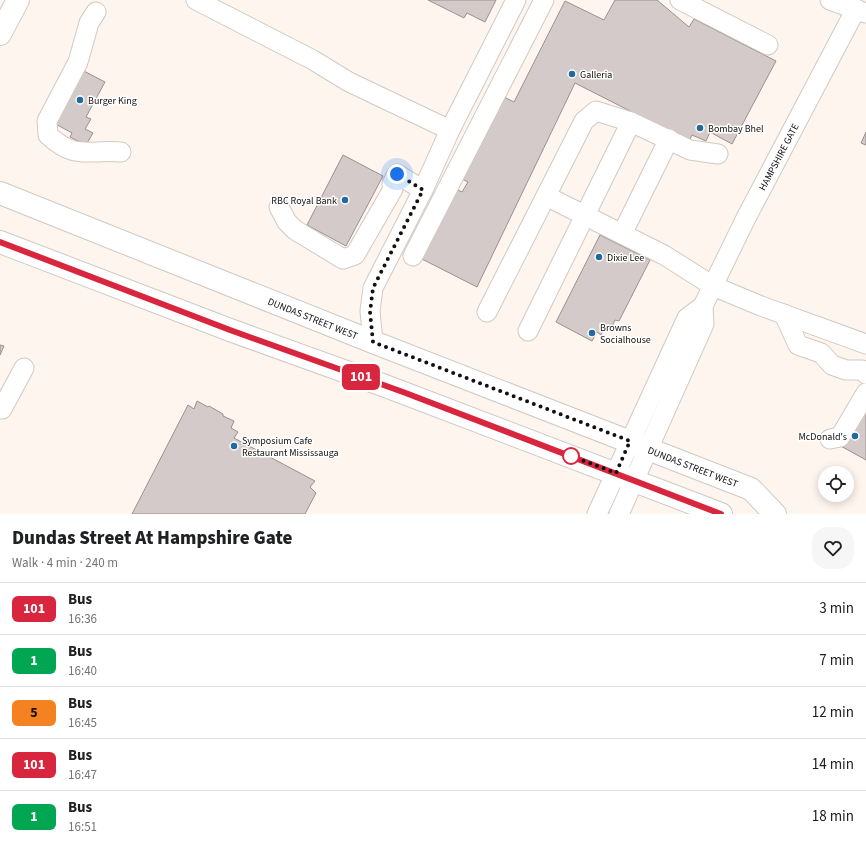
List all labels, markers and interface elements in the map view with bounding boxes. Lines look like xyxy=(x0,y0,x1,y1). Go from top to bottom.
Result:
place label: Galleria xyxy=(580,68,612,82)
marker: Galleria xyxy=(567,69,577,79)
place label: Burger King xyxy=(88,94,137,108)
marker: Burger King xyxy=(75,95,85,105)
street label: HAMPSHIRE GATE xyxy=(756,121,803,193)
place label: Bombay Bhel xyxy=(708,122,764,136)
marker: Bombay Bhel xyxy=(695,123,705,133)
your location xyxy=(387,164,407,184)
place label: RBC Royal Bank xyxy=(271,194,337,208)
marker: RBC Royal Bank xyxy=(340,195,350,205)
place label: Dixie Lee xyxy=(607,251,644,265)
marker: Dixie Lee xyxy=(594,252,604,262)
street label: DUNDAS STREET WEST xyxy=(266,295,360,343)
place label: Browns Socialhouse xyxy=(600,321,651,347)
marker: Browns Socialhouse xyxy=(587,328,597,338)
line badge: 101 xyxy=(338,364,384,390)
text: 101 xyxy=(350,367,372,387)
place label: McDonald's xyxy=(799,430,847,444)
marker: McDonald's xyxy=(850,431,860,441)
place label: Symposium Cafe Restaurant Mississauga xyxy=(242,434,339,460)
marker: Symposium Cafe Restaurant Mississauga xyxy=(229,441,239,451)
street label: DUNDAS STREET WEST xyxy=(645,443,740,491)
unlabelled marker xyxy=(562,447,580,465)
map controls xyxy=(818,466,854,502)
button: locate xyxy=(818,466,854,502)
text: Dundas Street At Hampshire Gate xyxy=(12,525,292,552)
button: heart xyxy=(812,527,854,569)
text: Walk · 4 min · 240 m xyxy=(12,554,118,572)
text: Bus xyxy=(68,589,92,610)
text: 3 min xyxy=(819,598,854,619)
text: 101 xyxy=(23,599,45,619)
text: 16:36 xyxy=(68,610,97,628)
text: Bus xyxy=(68,641,92,662)
text: 7 min xyxy=(819,650,854,671)
text: 1 xyxy=(30,651,38,671)
text: 16:40 xyxy=(68,662,97,680)
text: Bus xyxy=(68,693,92,714)
text: 12 min xyxy=(812,702,854,723)
text: 5 xyxy=(30,703,38,723)
text: 16:45 xyxy=(68,714,97,732)
text: Bus xyxy=(68,745,92,766)
text: 14 min xyxy=(812,754,854,775)
text: 101 xyxy=(23,755,45,775)
text: 16:47 xyxy=(68,766,97,784)
text: Bus xyxy=(68,797,92,818)
text: 18 min xyxy=(812,806,854,827)
text: 1 xyxy=(30,807,38,827)
text: 16:51 xyxy=(68,818,97,836)

